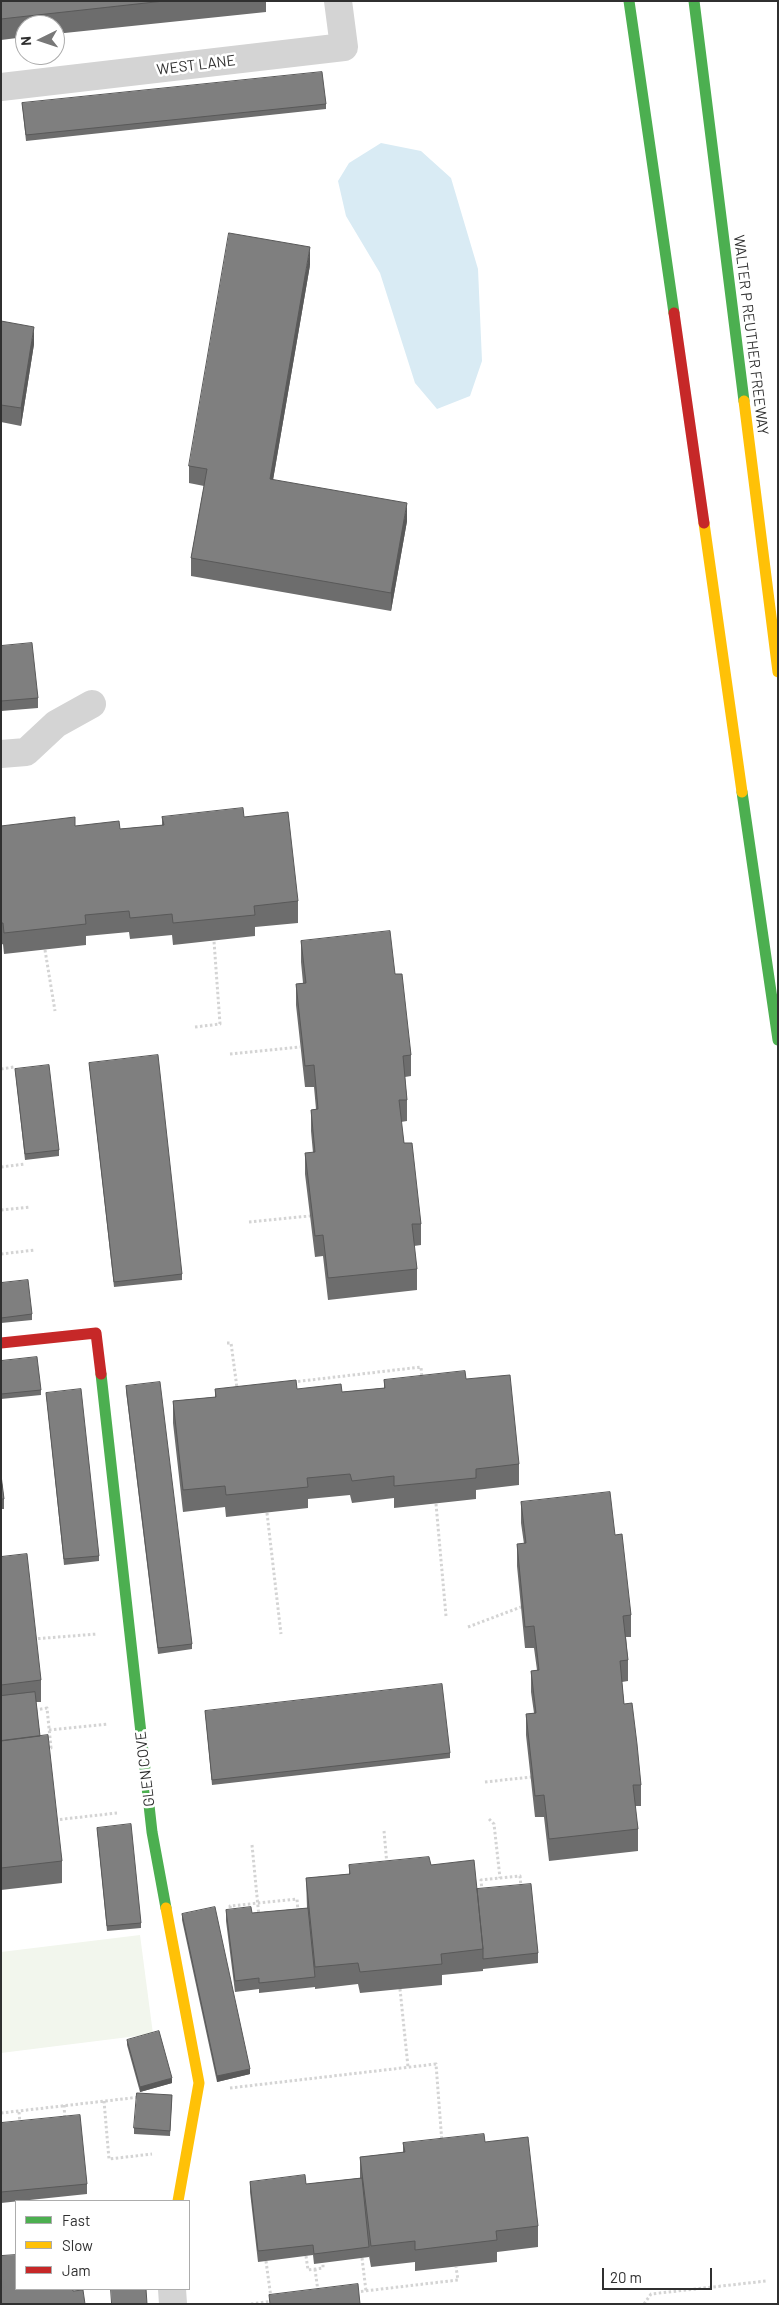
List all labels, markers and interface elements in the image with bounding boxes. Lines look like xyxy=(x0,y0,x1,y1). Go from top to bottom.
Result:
north arrow xyxy=(15,15,65,65)
text: N xyxy=(17,36,34,46)
street label: WEST LANE xyxy=(156,51,236,79)
street label: WALTER P REUTHER FREEWAY xyxy=(730,234,772,436)
street label: GLEN COVE xyxy=(131,1730,159,1808)
legend xyxy=(15,2200,190,2290)
text: Fast xyxy=(62,2211,90,2229)
text: Slow xyxy=(62,2236,93,2254)
scale bar xyxy=(604,2258,714,2290)
text: Jam xyxy=(62,2261,91,2279)
text: 20 m xyxy=(610,2268,642,2286)

